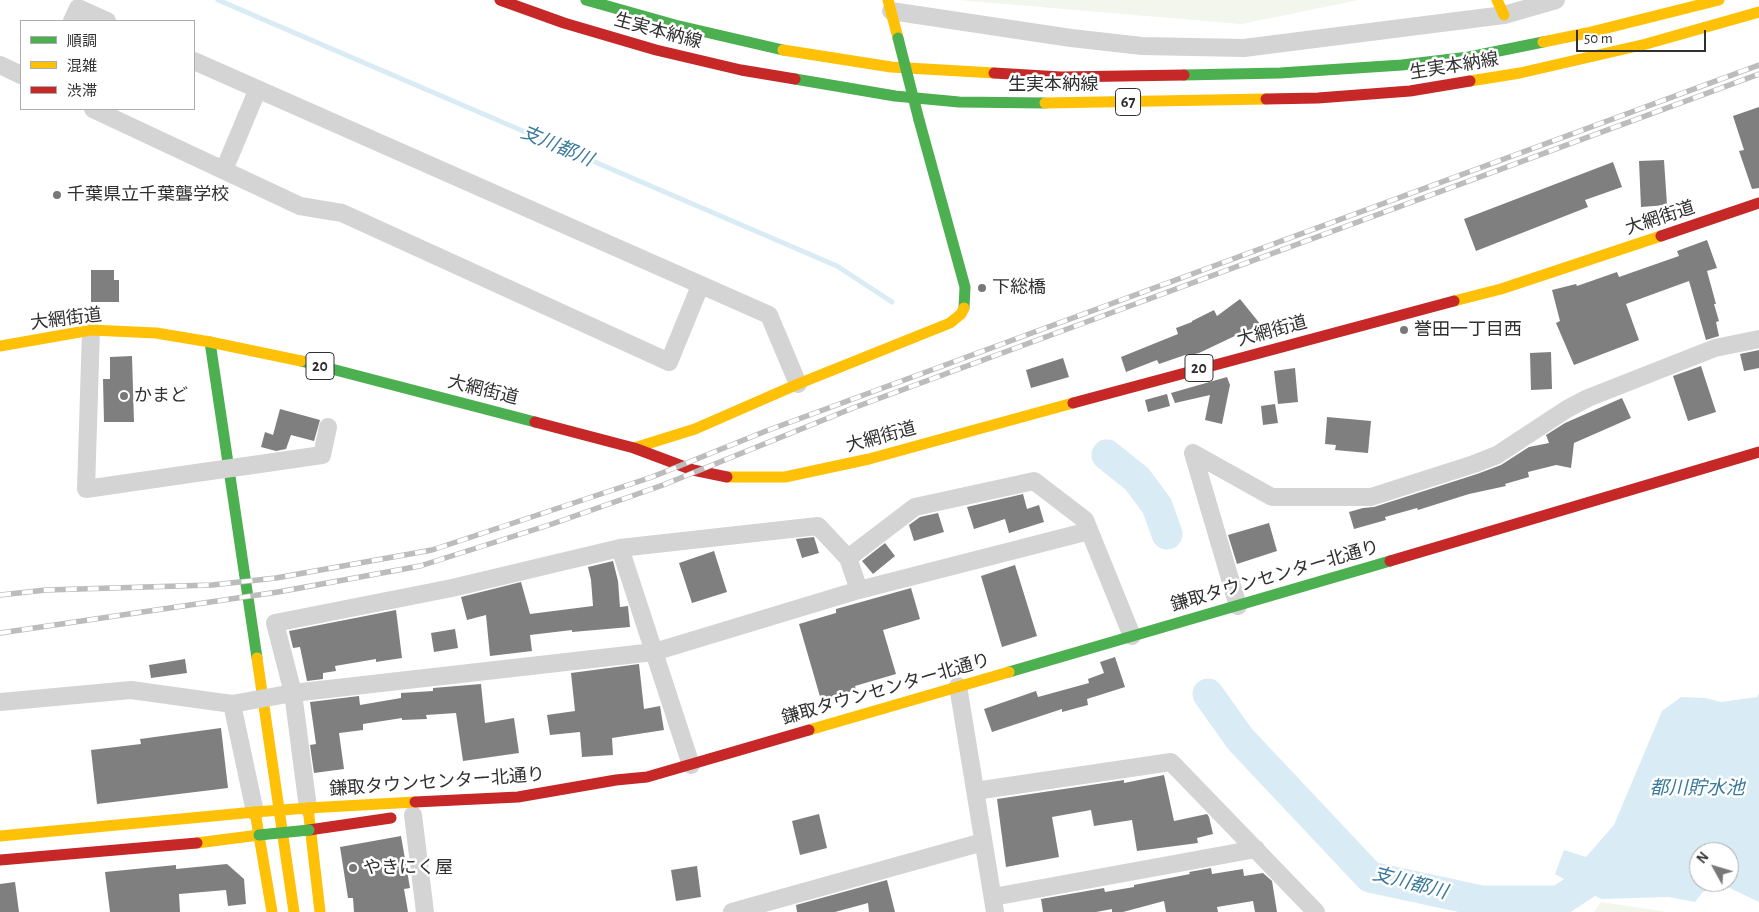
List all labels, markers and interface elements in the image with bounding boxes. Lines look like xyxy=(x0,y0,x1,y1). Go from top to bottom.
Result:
street label: 生実本納線 xyxy=(612,9,704,53)
legend xyxy=(20,20,195,110)
scale bar xyxy=(1579,20,1709,52)
text: 50 m xyxy=(1584,31,1613,46)
text: 順調 xyxy=(67,34,97,49)
street label: 生実本納線 xyxy=(1408,48,1500,84)
text: 混雑 xyxy=(67,59,97,74)
street label: 生実本納線 xyxy=(1008,74,1098,96)
text: 渋滞 xyxy=(67,84,97,99)
road number: 67 xyxy=(1116,88,1140,115)
water label: 支川都川 xyxy=(518,121,596,171)
place label: 千葉県立千葉聾学校 xyxy=(67,184,229,206)
marker: 千葉県立千葉聾学校 xyxy=(51,189,63,201)
street label: 大網街道 xyxy=(1622,197,1698,239)
place label: 下総橋 xyxy=(992,277,1046,299)
marker: 下総橋 xyxy=(976,282,988,294)
street label: 大網街道 xyxy=(29,304,103,334)
street label: 大網街道 xyxy=(1234,311,1310,351)
place label: 誉田一丁目西 xyxy=(1414,319,1522,341)
marker: 誉田一丁目西 xyxy=(1398,324,1410,336)
road number: 20 xyxy=(306,352,334,380)
road number: 20 xyxy=(1185,354,1213,382)
street label: 大網街道 xyxy=(445,371,521,409)
place label: かまど xyxy=(134,385,188,407)
marker: かまど xyxy=(118,390,130,402)
street label: 大網街道 xyxy=(843,417,919,457)
street label: 鎌取タウンセンター北通り xyxy=(1168,536,1382,616)
street label: 鎌取タウンセンター北通り xyxy=(779,649,993,729)
street label: 鎌取タウンセンター北通り xyxy=(329,764,545,800)
water label: 都川貯水池 xyxy=(1650,777,1744,799)
north arrow xyxy=(1689,842,1739,892)
text: N xyxy=(1695,850,1712,866)
place label: やきにく屋 xyxy=(363,857,453,879)
marker: やきにく屋 xyxy=(347,862,359,874)
water label: 支川都川 xyxy=(1370,862,1450,904)

